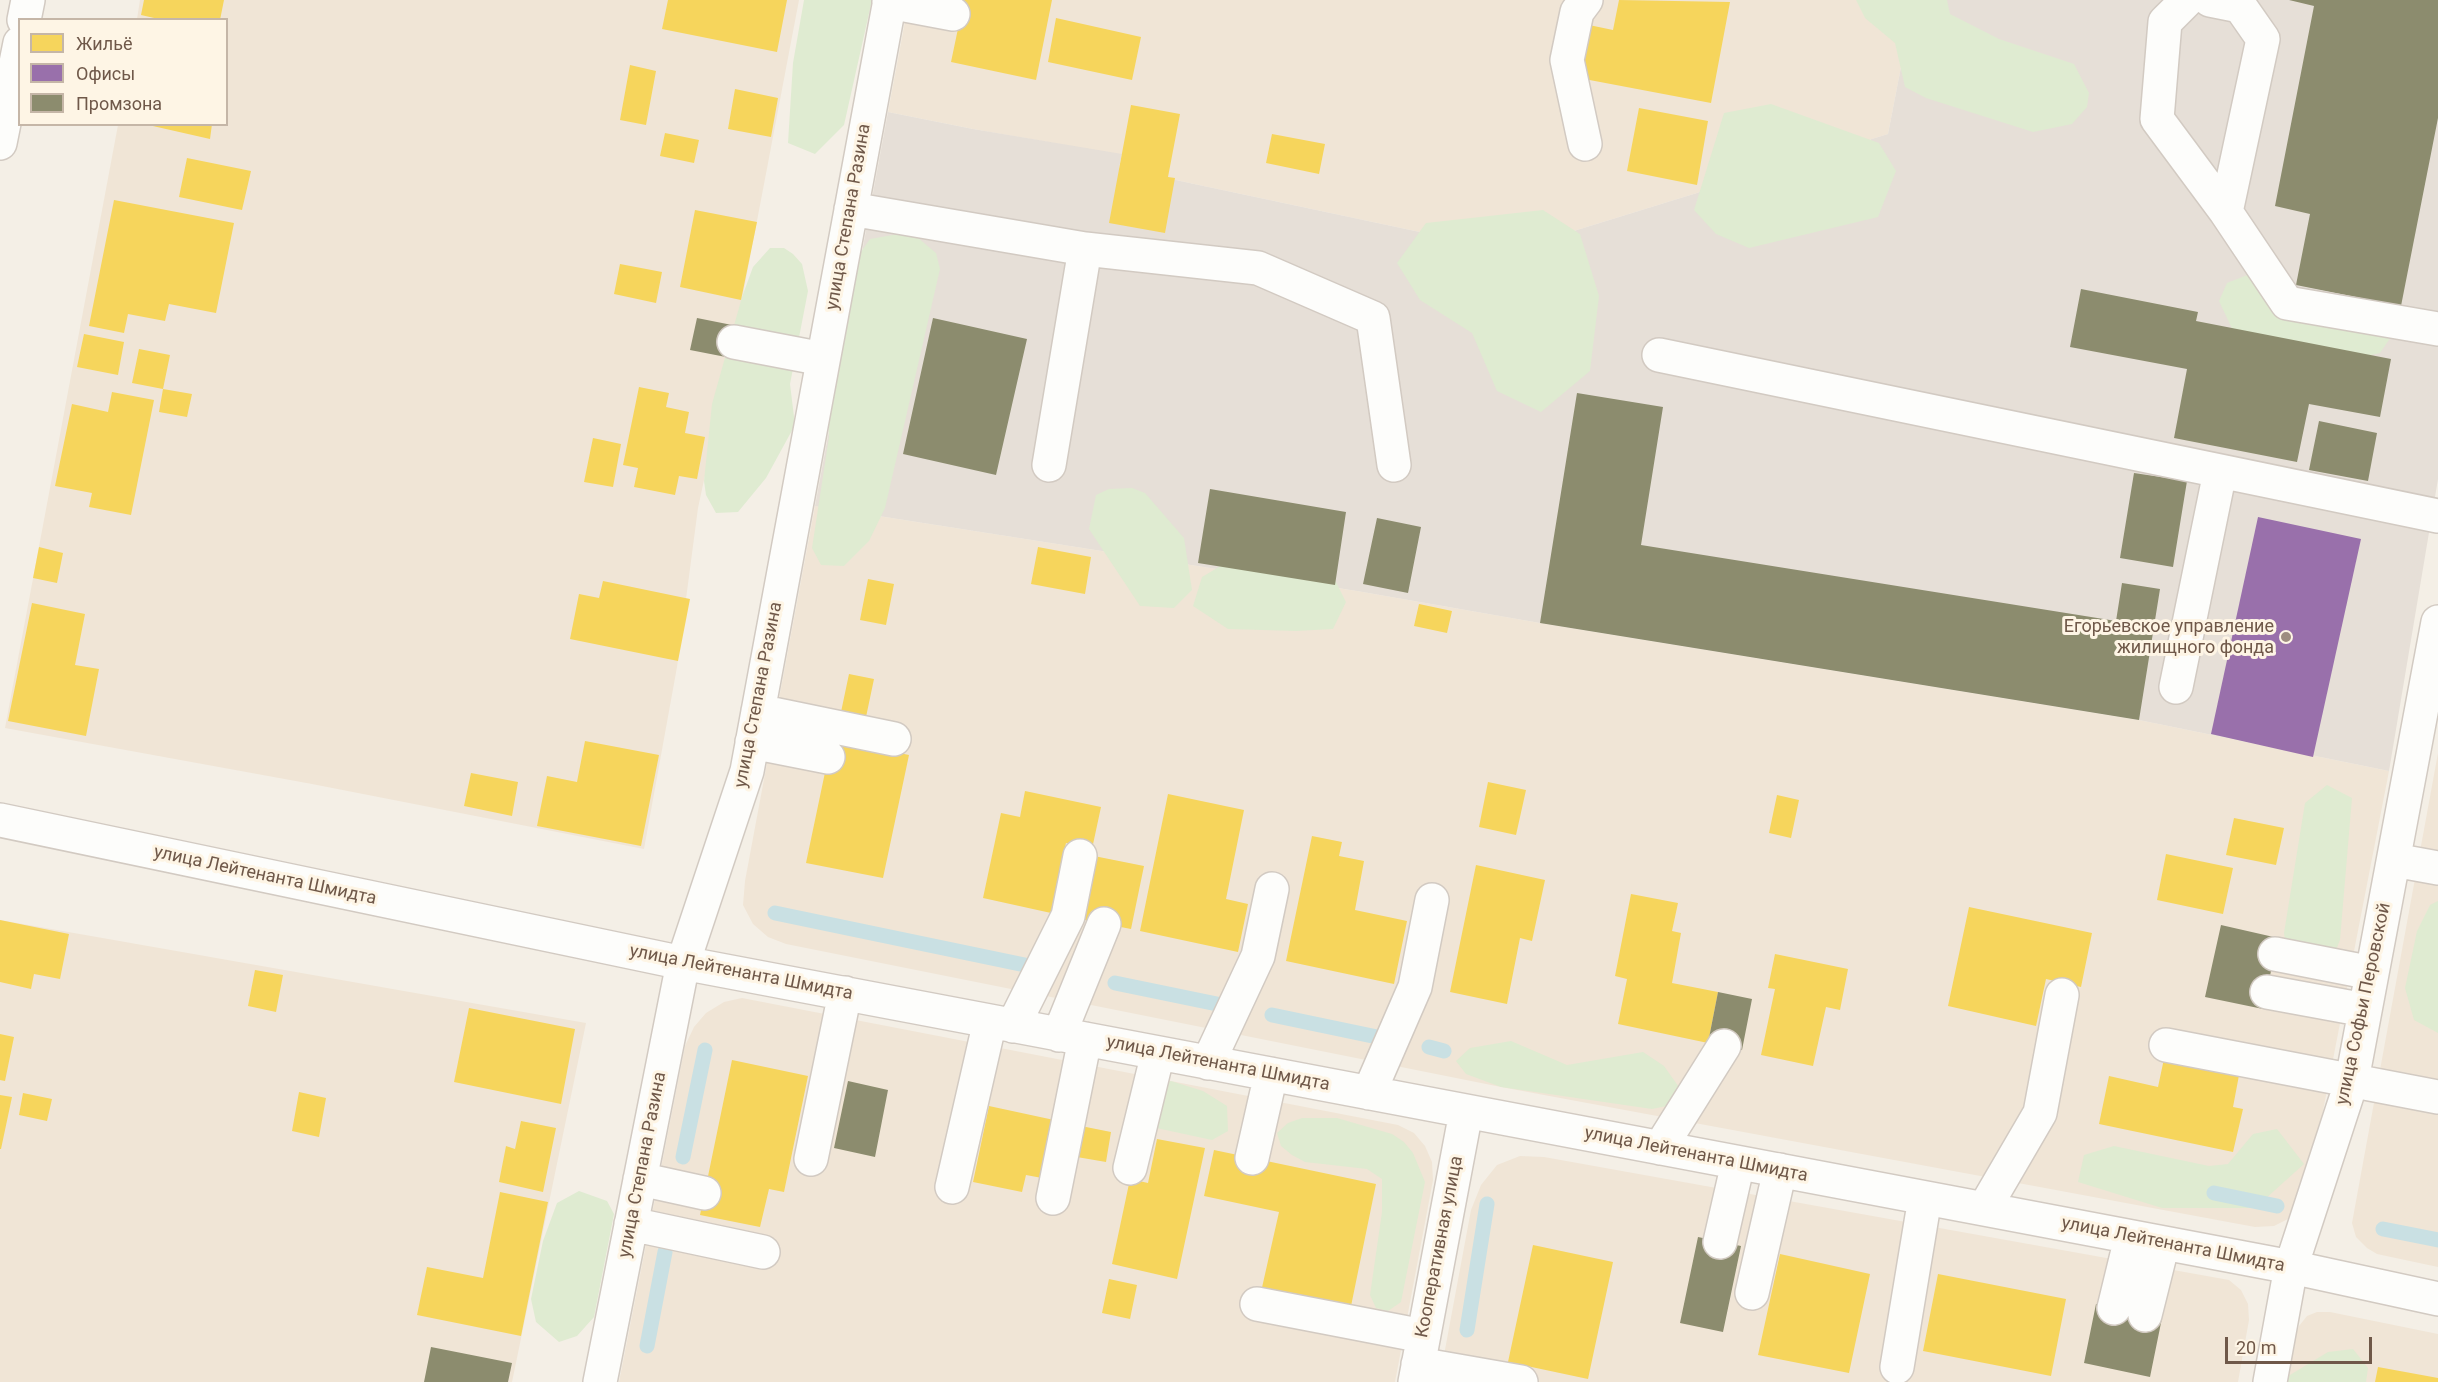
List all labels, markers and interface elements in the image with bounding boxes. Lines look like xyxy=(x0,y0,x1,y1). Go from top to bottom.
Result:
legend xyxy=(18,18,228,126)
text: Жильё xyxy=(76,33,132,54)
text: Офисы xyxy=(76,63,135,84)
text: Промзона xyxy=(76,93,162,114)
street label: улица Степана Разина xyxy=(822,122,876,312)
street label: улица Степана Разина xyxy=(730,600,788,790)
place label: Егорьевское управление жилищного фонда xyxy=(2064,616,2274,658)
marker: Егорьевское управление жилищного фонда xyxy=(2279,630,2293,644)
street label: улица Лейтенанта Шмидта xyxy=(152,842,378,910)
street label: улица Софьи Перовской xyxy=(2332,901,2396,1107)
street label: улица Лейтенанта Шмидта xyxy=(627,941,855,1005)
street label: улица Лейтенанта Шмидта xyxy=(1104,1032,1332,1096)
street label: улица Степана Разина xyxy=(614,1070,672,1260)
street label: улица Лейтенанта Шмидта xyxy=(1582,1123,1810,1187)
street label: Кооперативная улица xyxy=(1412,1154,1468,1340)
street label: улица Лейтенанта Шмидта xyxy=(2059,1213,2287,1277)
scale bar xyxy=(2228,1325,2375,1363)
text: 20 m xyxy=(2236,1337,2276,1358)

